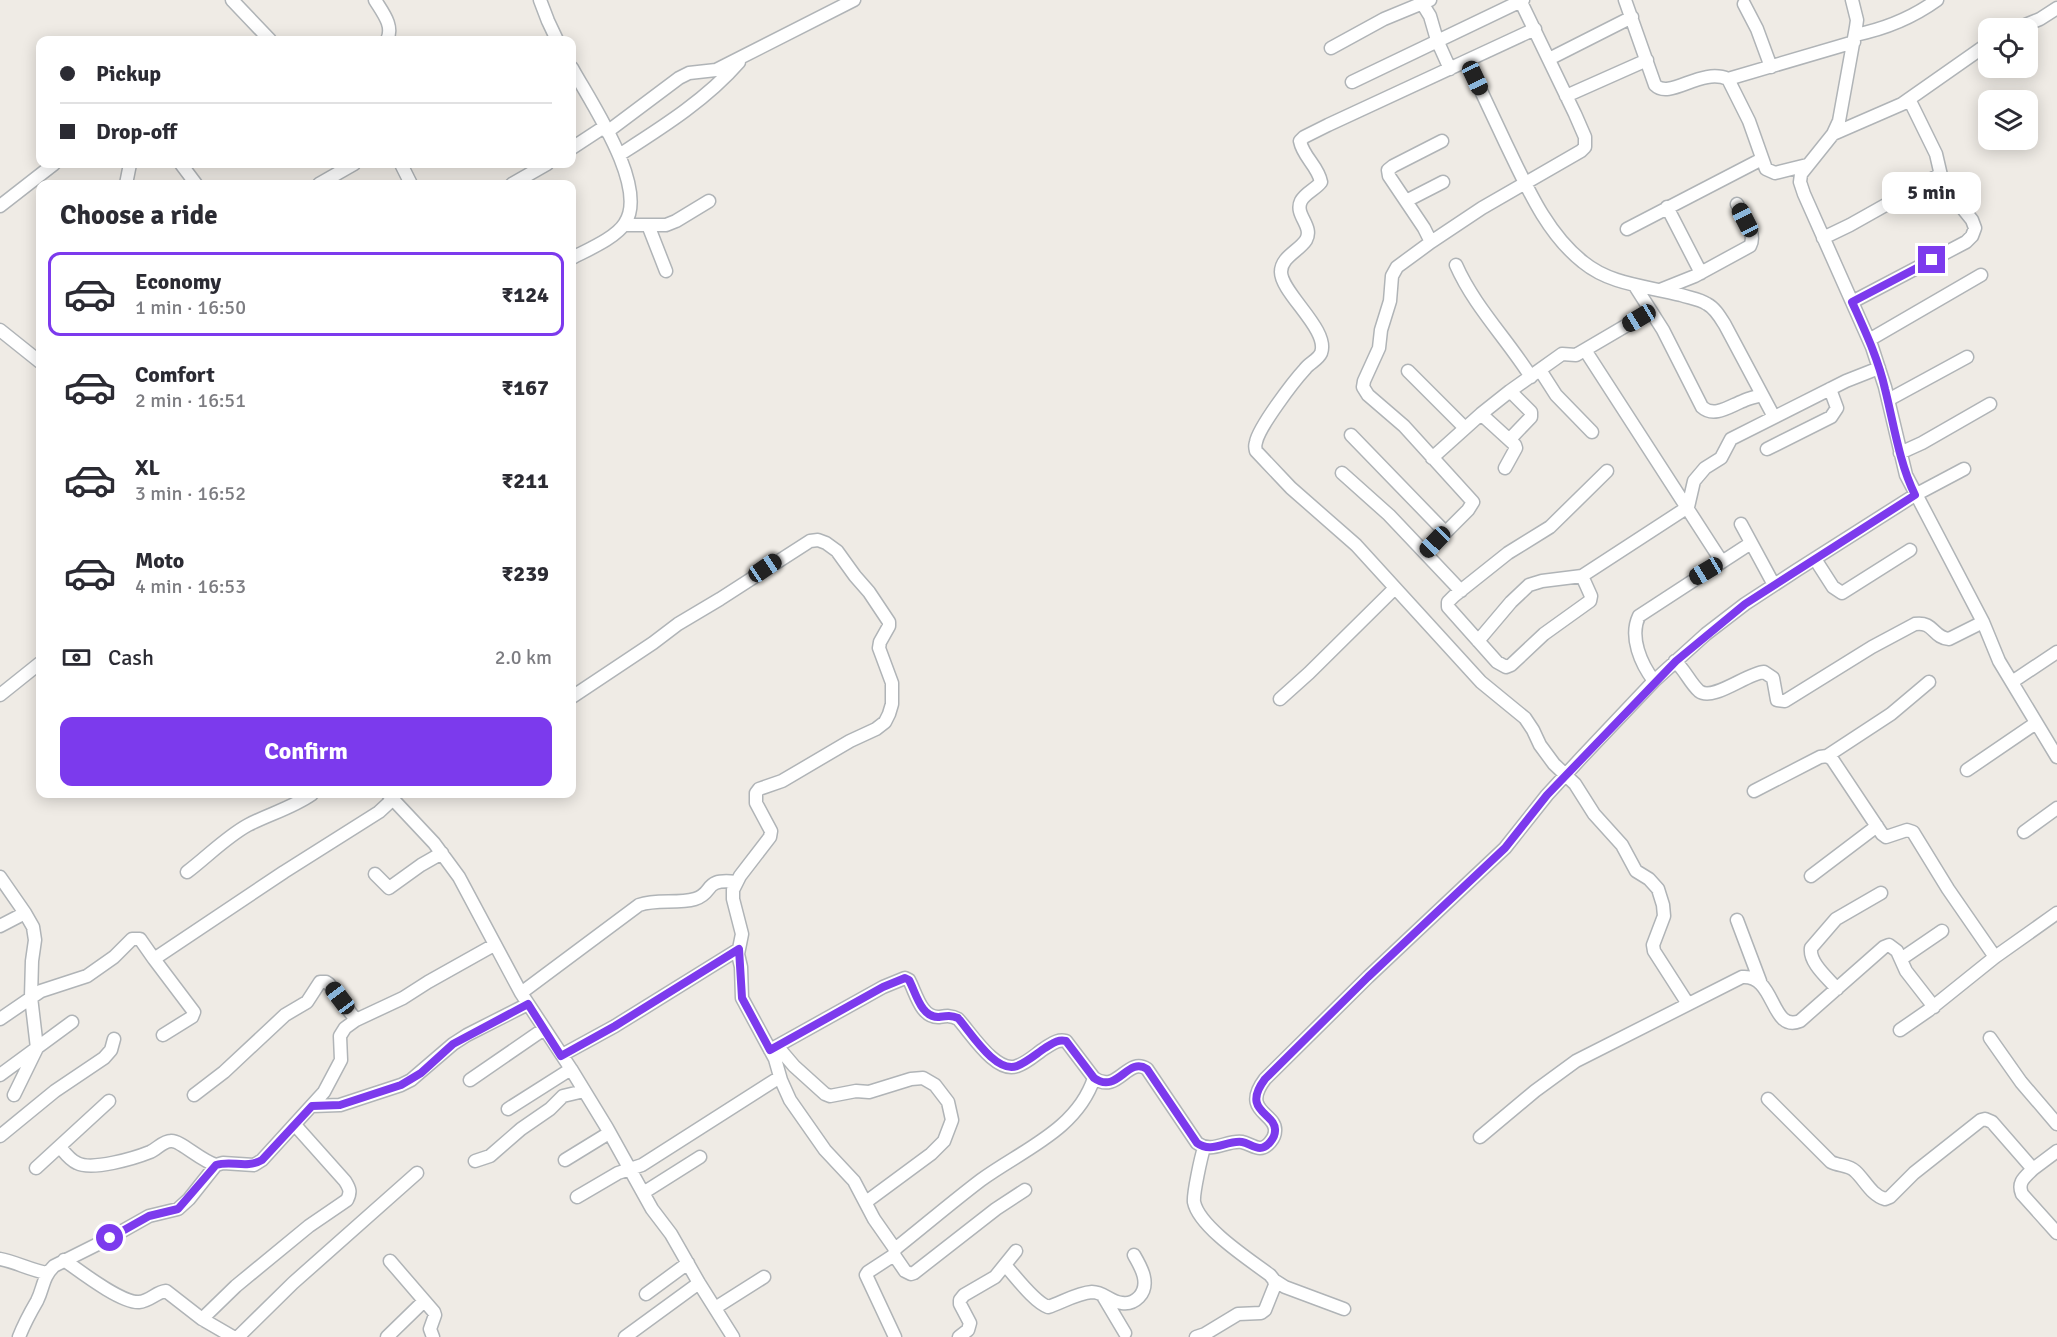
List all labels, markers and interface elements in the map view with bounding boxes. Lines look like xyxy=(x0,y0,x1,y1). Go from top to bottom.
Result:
map controls xyxy=(1978,18,2038,150)
button: locate xyxy=(1978,18,2038,78)
car xyxy=(1459,58,1491,98)
text: Pickup xyxy=(96,60,161,87)
button: layers xyxy=(1978,90,2038,150)
text: Drop-off xyxy=(96,118,177,145)
callout: 5 min xyxy=(1882,173,1982,215)
text: 5 min xyxy=(1907,180,1956,205)
text: Choose a ride xyxy=(60,199,218,232)
car xyxy=(1729,200,1761,240)
route end xyxy=(1918,246,1945,273)
icon: car xyxy=(63,267,117,321)
text: Economy xyxy=(135,268,221,295)
text: ₹124 xyxy=(501,281,549,308)
text: 1 min · 16:50 xyxy=(135,295,246,320)
car xyxy=(1619,301,1659,335)
icon: car xyxy=(63,360,117,414)
text: Comfort xyxy=(135,361,215,388)
text: ₹167 xyxy=(501,374,549,401)
text: 2 min · 16:51 xyxy=(135,388,246,413)
icon: car xyxy=(63,453,117,507)
text: XL xyxy=(135,454,160,481)
text: ₹211 xyxy=(501,467,549,494)
text: 3 min · 16:52 xyxy=(135,481,246,506)
car xyxy=(1416,523,1454,561)
icon: car xyxy=(63,546,117,600)
text: Moto xyxy=(135,547,184,574)
car xyxy=(745,550,785,586)
car xyxy=(1686,554,1726,588)
text: ₹239 xyxy=(501,560,549,587)
text: 4 min · 16:53 xyxy=(135,574,246,599)
icon: cash xyxy=(60,641,93,674)
text: Cash xyxy=(108,644,154,671)
text: 2.0 km xyxy=(495,645,552,670)
button: Confirm xyxy=(60,717,552,786)
car xyxy=(322,978,358,1018)
route start xyxy=(96,1224,123,1251)

